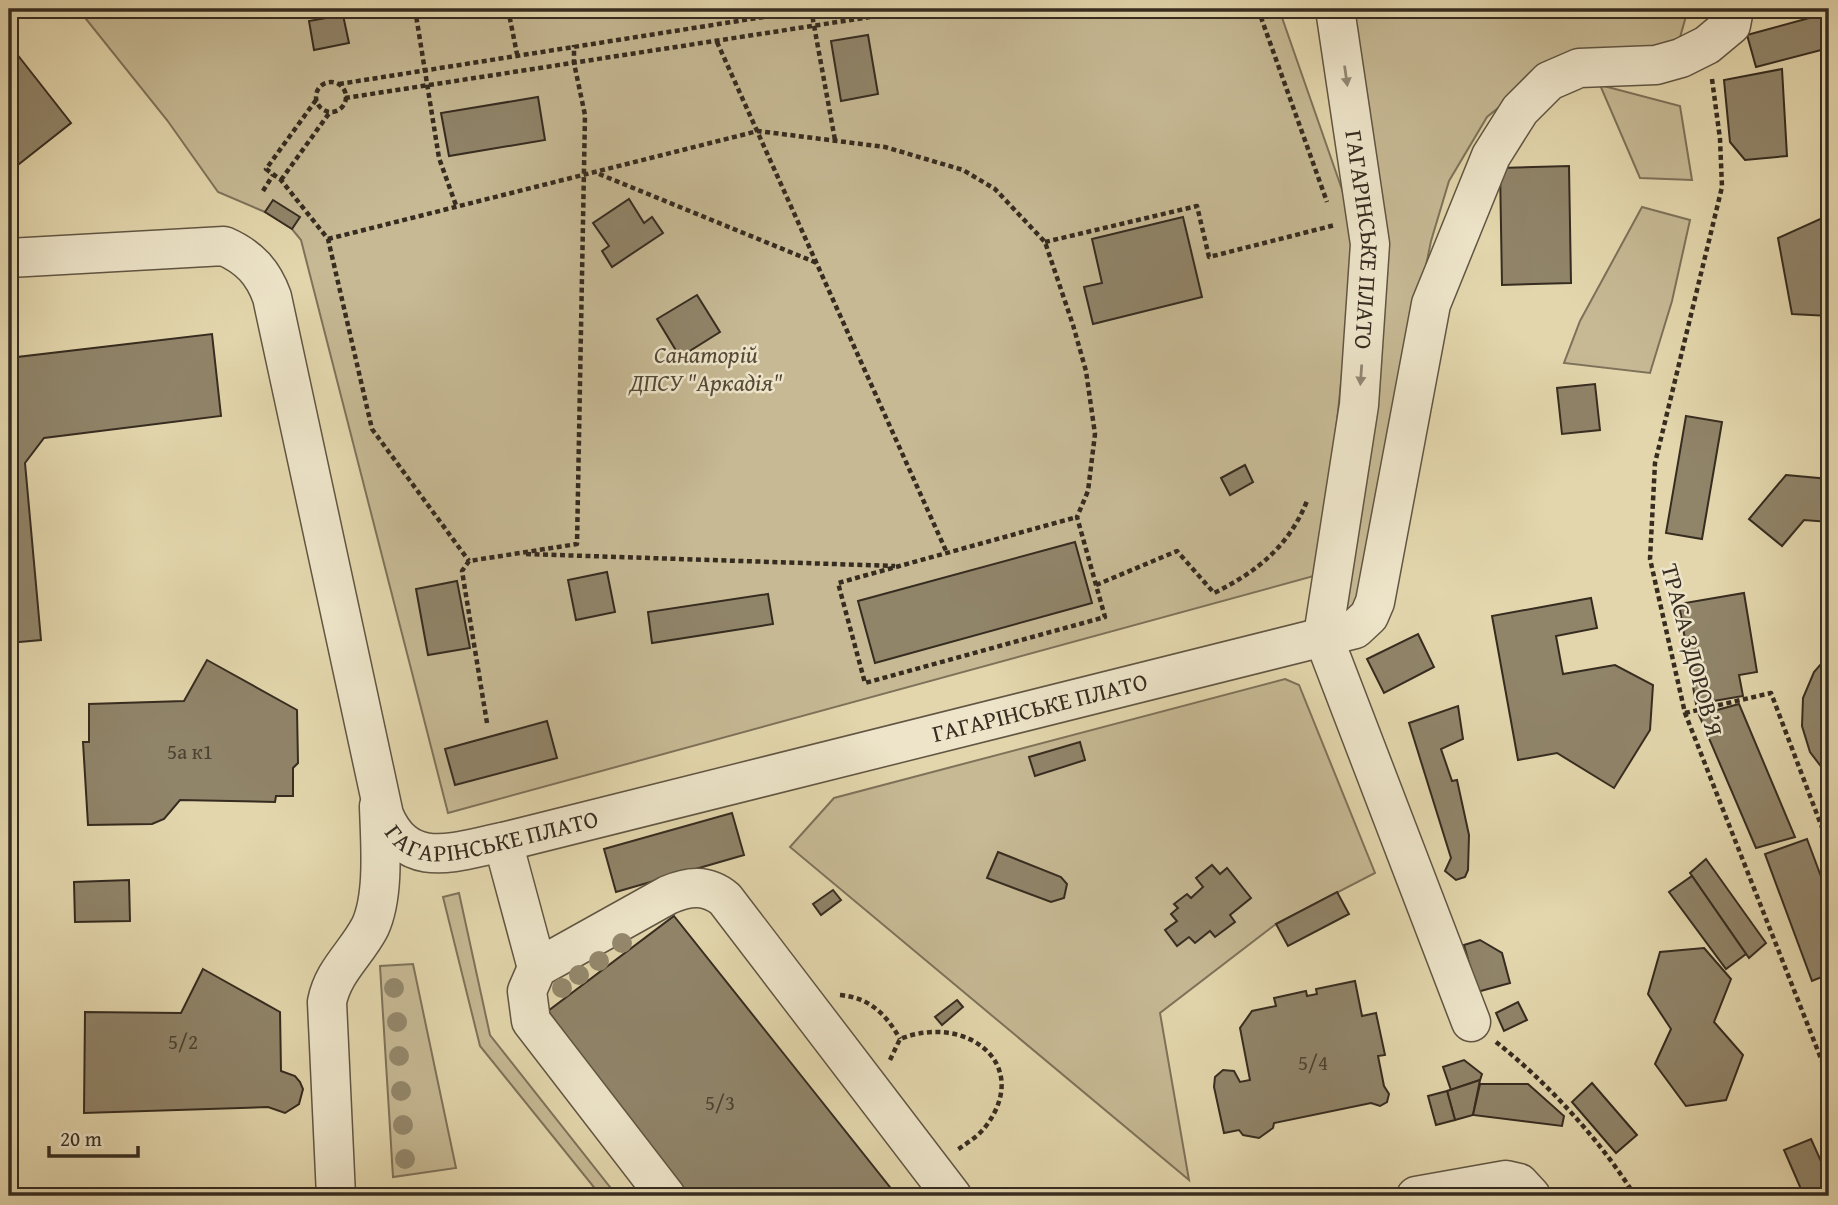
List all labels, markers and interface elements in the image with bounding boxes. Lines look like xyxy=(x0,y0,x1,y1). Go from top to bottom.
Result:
one-way arrow xyxy=(1341,65,1352,87)
street label: ГАГАРІНСЬКЕ ПЛАТО xyxy=(1336,128,1388,351)
park label: Санаторій ДПСУ "Аркадія" xyxy=(627,337,783,400)
one-way arrow xyxy=(1355,364,1366,386)
street label: ТРАСА ЗДОРОВ’Я xyxy=(1653,560,1732,740)
street label: ГАГАРІНСЬКЕ ПЛАТО xyxy=(929,664,1151,751)
house number: 5а к1 xyxy=(167,736,213,767)
text: ГАГАРІНСЬКЕ ПЛАТО xyxy=(377,801,602,870)
street label: ГАГАРІНСЬКЕ ПЛАТО xyxy=(386,801,606,833)
house number: 5/2 xyxy=(168,1026,198,1057)
house number: 5/4 xyxy=(1298,1047,1328,1078)
house number: 5/3 xyxy=(705,1087,735,1118)
scale bar xyxy=(49,1114,138,1158)
text: 20 m xyxy=(60,1123,102,1154)

